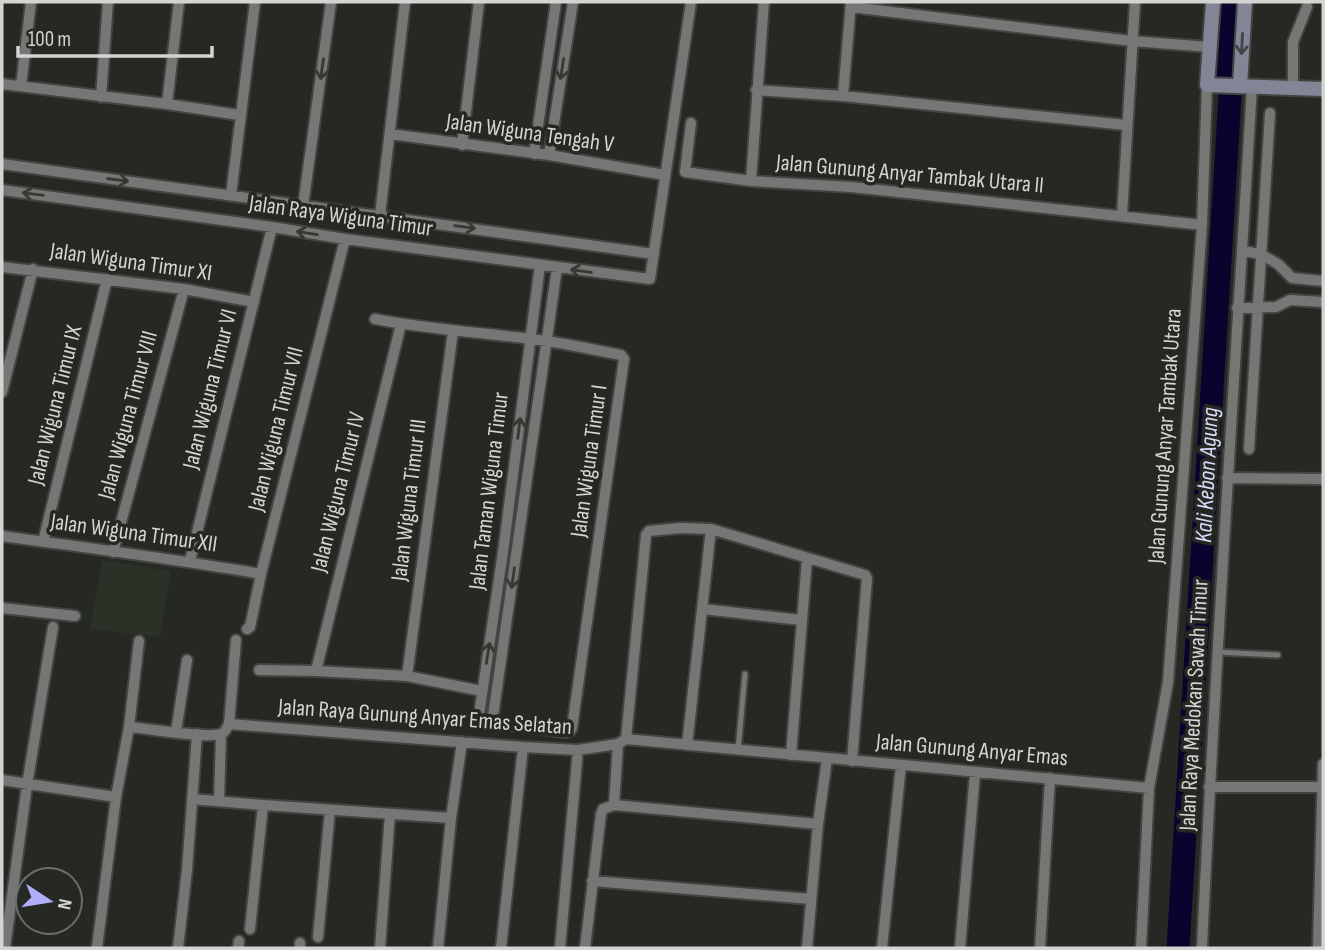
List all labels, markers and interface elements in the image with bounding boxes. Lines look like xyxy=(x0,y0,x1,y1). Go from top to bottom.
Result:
scale bar xyxy=(18,14,212,58)
text: 100 m xyxy=(28,27,71,52)
one-way arrow xyxy=(1236,32,1249,55)
one-way arrow xyxy=(556,57,569,80)
one-way arrow xyxy=(316,58,329,80)
street label: Jalan Wiguna Tengah V xyxy=(443,107,616,159)
street label: Jalan Gunung Anyar Tambak Utara II xyxy=(774,148,1045,200)
one-way arrow xyxy=(106,174,129,187)
one-way arrow xyxy=(22,187,45,200)
street label: Jalan Raya Wiguna Timur xyxy=(246,189,435,243)
one-way arrow xyxy=(453,221,476,234)
one-way arrow xyxy=(296,226,319,239)
street label: Jalan Wiguna Timur XI xyxy=(47,237,214,287)
one-way arrow xyxy=(570,264,592,277)
street label: Jalan Wiguna Timur VI xyxy=(176,306,243,473)
street label: Jalan Gunung Anyar Tambak Utara xyxy=(1142,307,1188,565)
street label: Jalan Wiguna Timur IX xyxy=(21,322,88,489)
street label: Jalan Wiguna Timur VIII xyxy=(92,328,164,503)
street label: Jalan Wiguna Timur VII xyxy=(242,344,310,515)
street label: Jalan Wiguna Timur I xyxy=(564,383,614,540)
street label: Jalan Taman Wiguna Timur xyxy=(463,390,515,592)
water label: Kali Kebon Agung xyxy=(1189,406,1225,543)
street label: Jalan Wiguna Timur IV xyxy=(304,408,372,576)
one-way arrow xyxy=(512,417,525,440)
street label: Jalan Wiguna Timur III xyxy=(385,418,433,583)
street label: Jalan Wiguna Timur XII xyxy=(48,507,219,559)
one-way arrow xyxy=(506,566,519,589)
street label: Jalan Raya Medokan Sawah Timur xyxy=(1173,578,1215,832)
one-way arrow xyxy=(482,643,495,665)
street label: Jalan Raya Gunung Anyar Emas Selatan xyxy=(276,693,573,741)
street label: Jalan Gunung Anyar Emas xyxy=(874,728,1069,772)
north arrow xyxy=(14,866,84,936)
text: N xyxy=(52,897,76,912)

